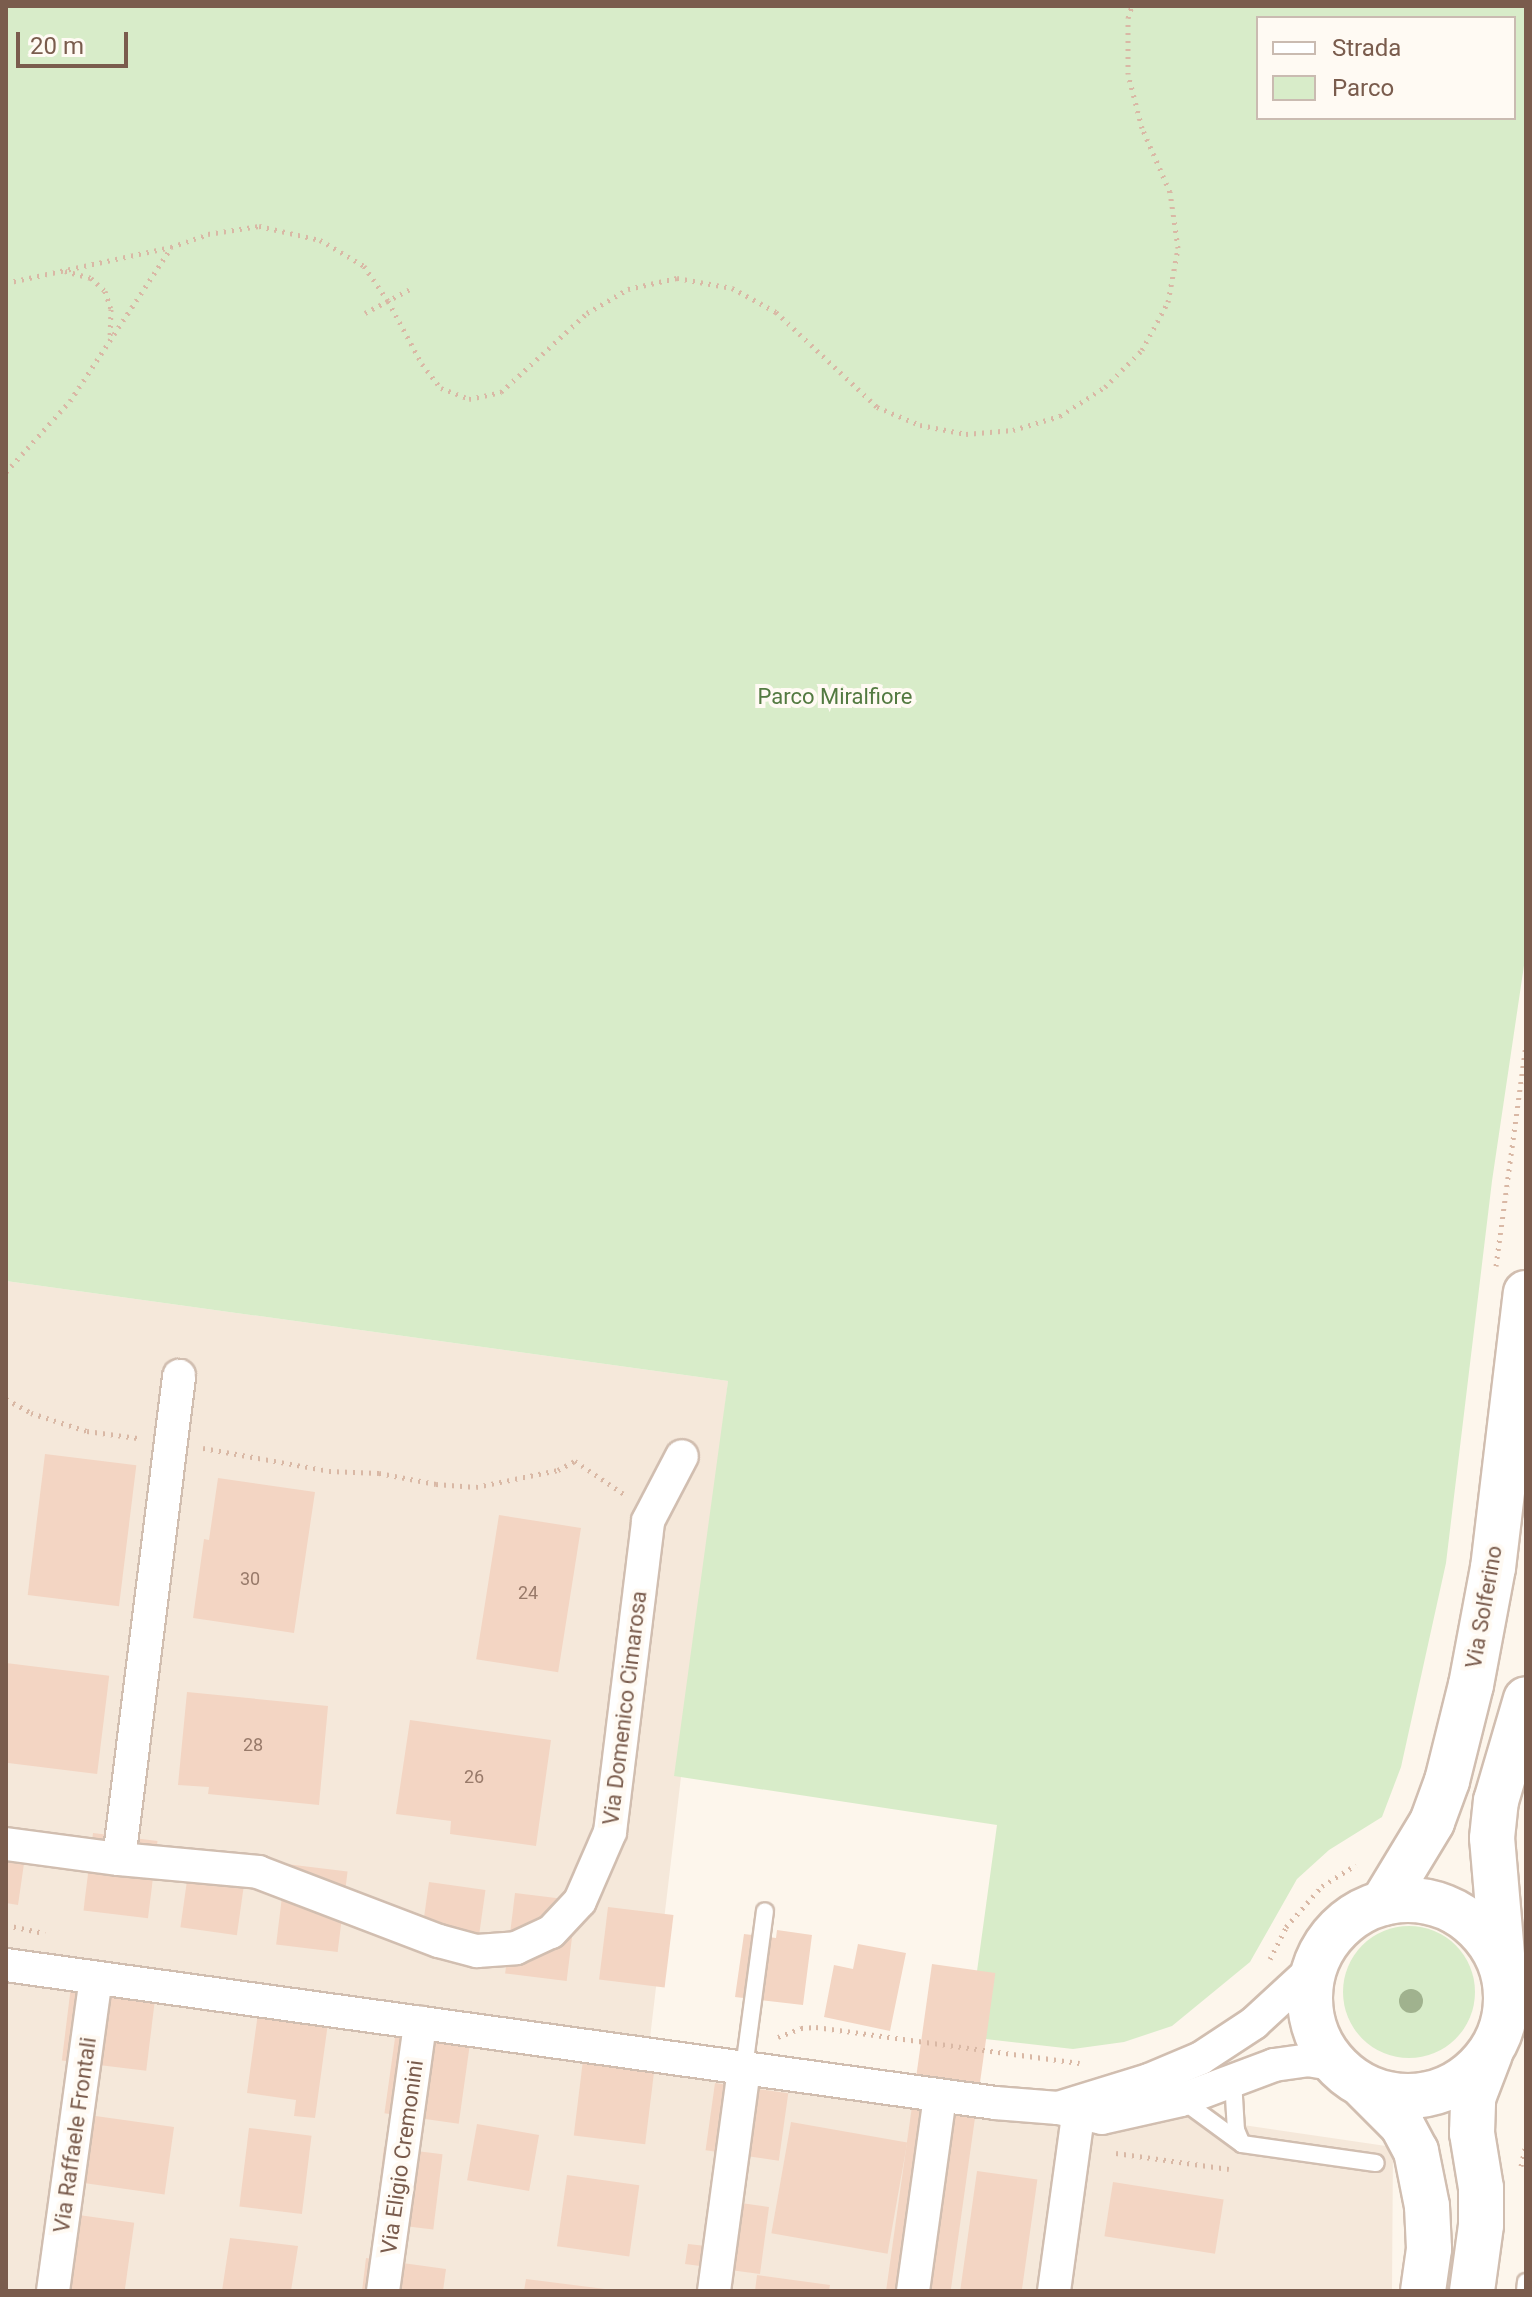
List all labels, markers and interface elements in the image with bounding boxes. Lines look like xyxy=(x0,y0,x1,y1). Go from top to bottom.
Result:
scale bar xyxy=(20,16,132,66)
legend xyxy=(1256,16,1516,120)
text: 20 m xyxy=(30,32,84,60)
text: Strada xyxy=(1332,34,1401,62)
text: Parco xyxy=(1332,74,1394,102)
park label: Parco Miralfiore xyxy=(757,684,913,710)
street label: Via Solferino xyxy=(1460,1544,1508,1670)
house number: 30 xyxy=(240,1568,260,1590)
house number: 24 xyxy=(518,1582,538,1604)
street label: Via Domenico Cimarosa xyxy=(598,1589,652,1827)
house number: 28 xyxy=(243,1734,263,1756)
house number: 26 xyxy=(464,1766,484,1788)
street label: Via Raffaele Frontali xyxy=(48,2035,102,2235)
street label: Via Eligio Cremonini xyxy=(375,2058,429,2256)

